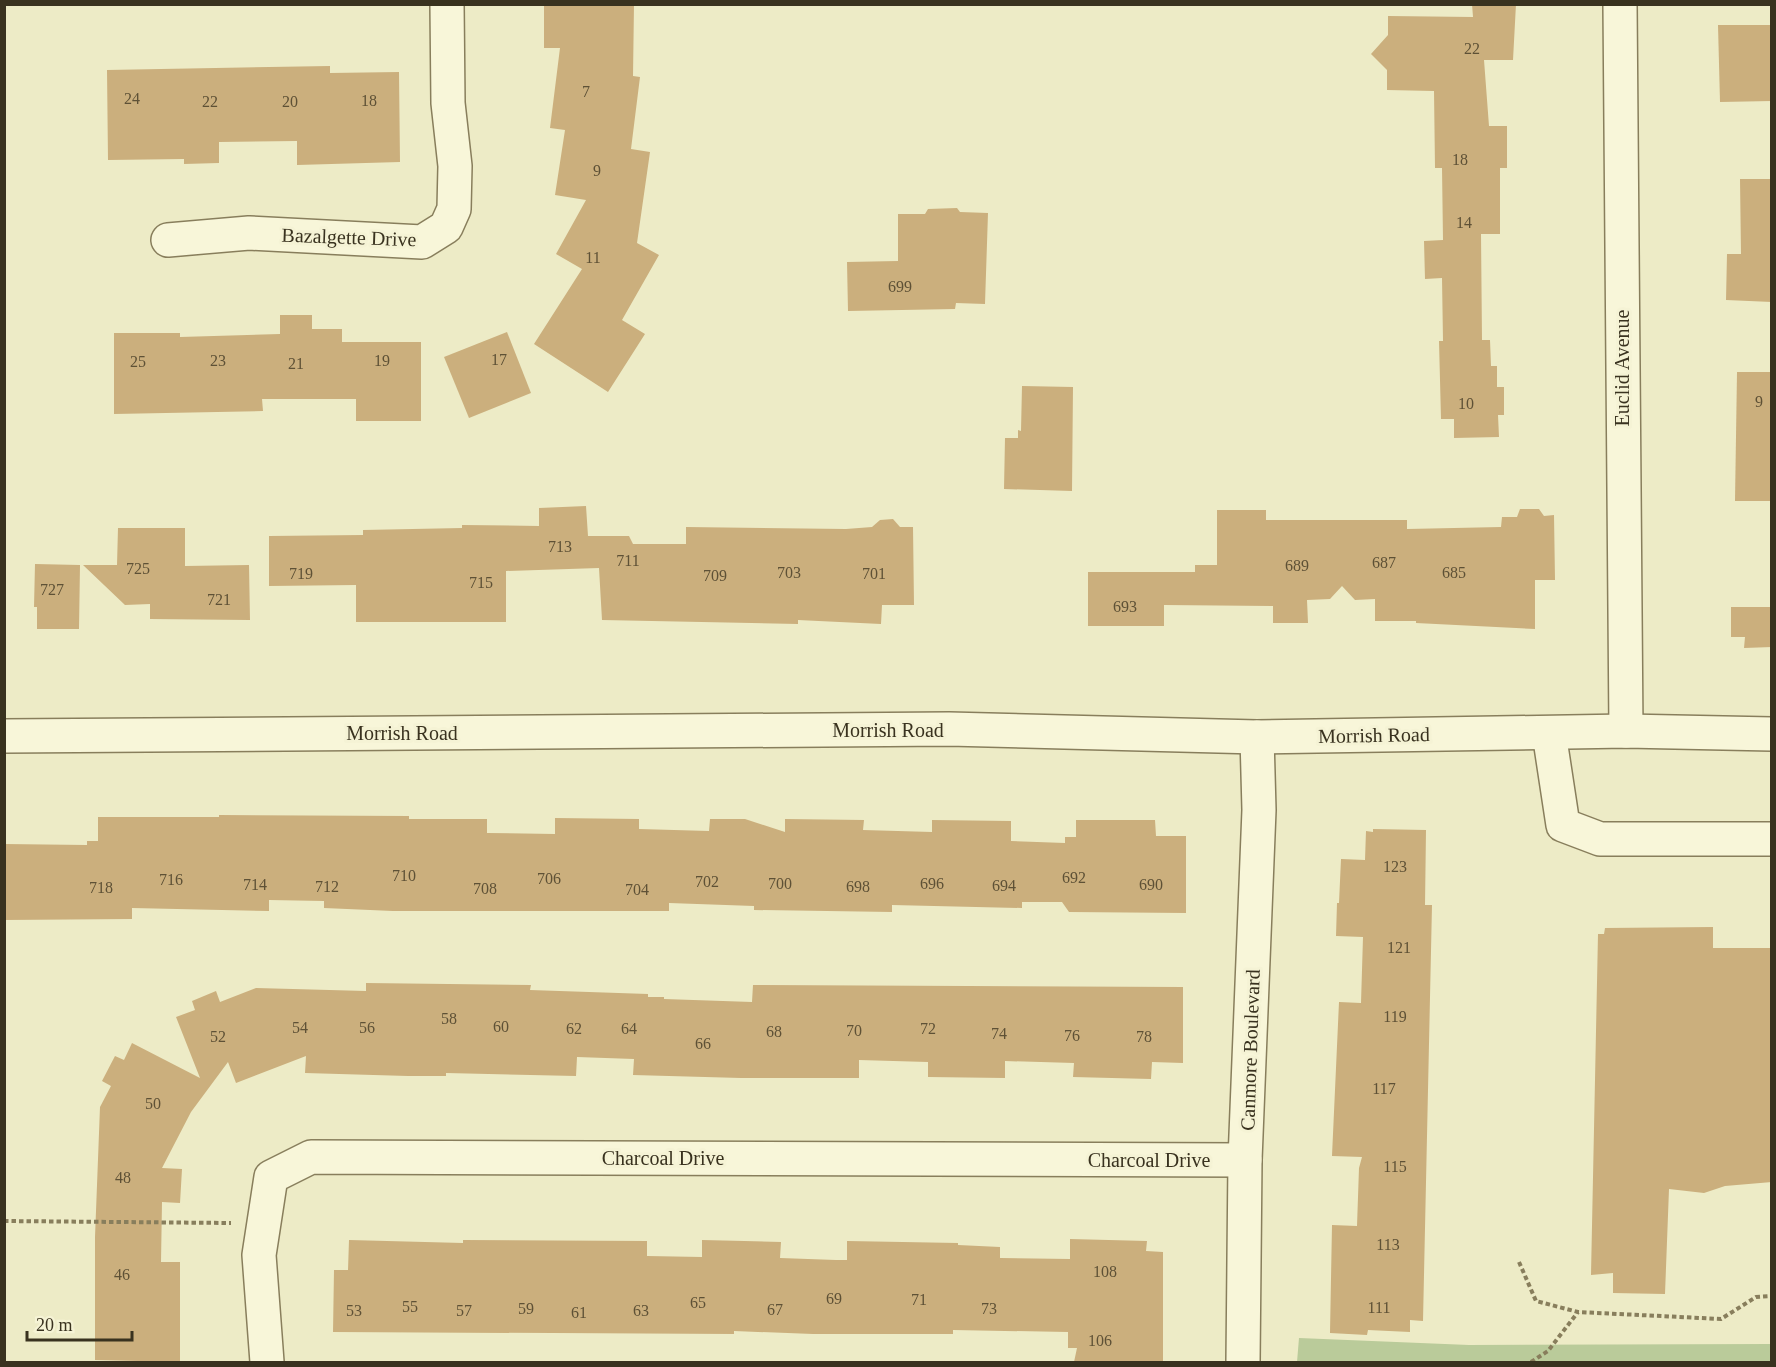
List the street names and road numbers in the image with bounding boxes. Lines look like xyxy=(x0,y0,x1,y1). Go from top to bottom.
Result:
street label: Bazalgette Drive xyxy=(281,224,417,251)
street label: Euclid Avenue xyxy=(1611,309,1633,426)
street label: Morrish Road xyxy=(832,719,944,741)
street label: Morrish Road xyxy=(346,722,458,744)
street label: Morrish Road xyxy=(1318,723,1430,747)
street label: Canmore Boulevard xyxy=(1236,969,1264,1131)
street label: Charcoal Drive xyxy=(602,1147,724,1169)
street label: Charcoal Drive xyxy=(1088,1149,1210,1171)

